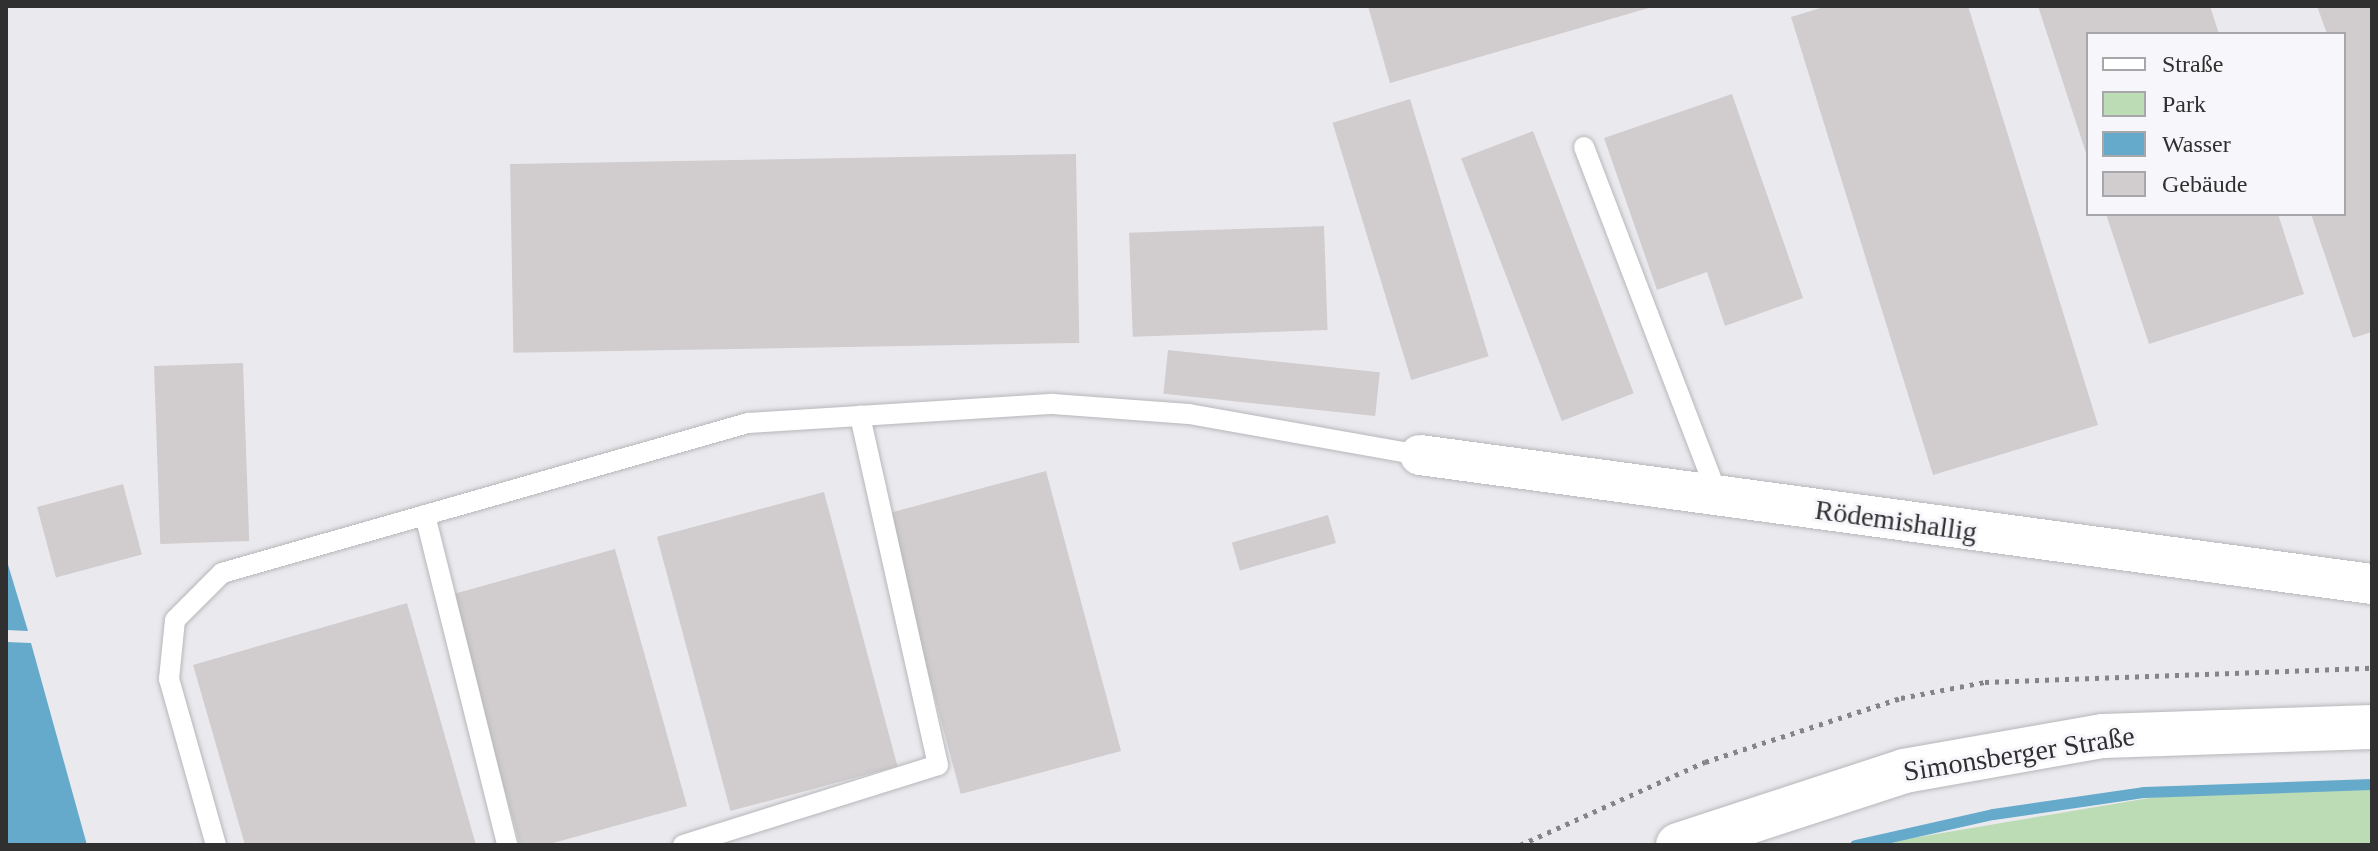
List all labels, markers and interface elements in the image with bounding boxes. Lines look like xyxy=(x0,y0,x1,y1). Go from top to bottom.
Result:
legend xyxy=(2086,32,2346,216)
text: Straße xyxy=(2162,51,2223,77)
text: Park xyxy=(2162,91,2206,117)
text: Wasser xyxy=(2162,131,2231,157)
text: Gebäude xyxy=(2162,171,2247,197)
street label: Rödemishallig xyxy=(1813,493,1979,549)
street label: Simonsberger Straße xyxy=(1901,719,2137,789)

